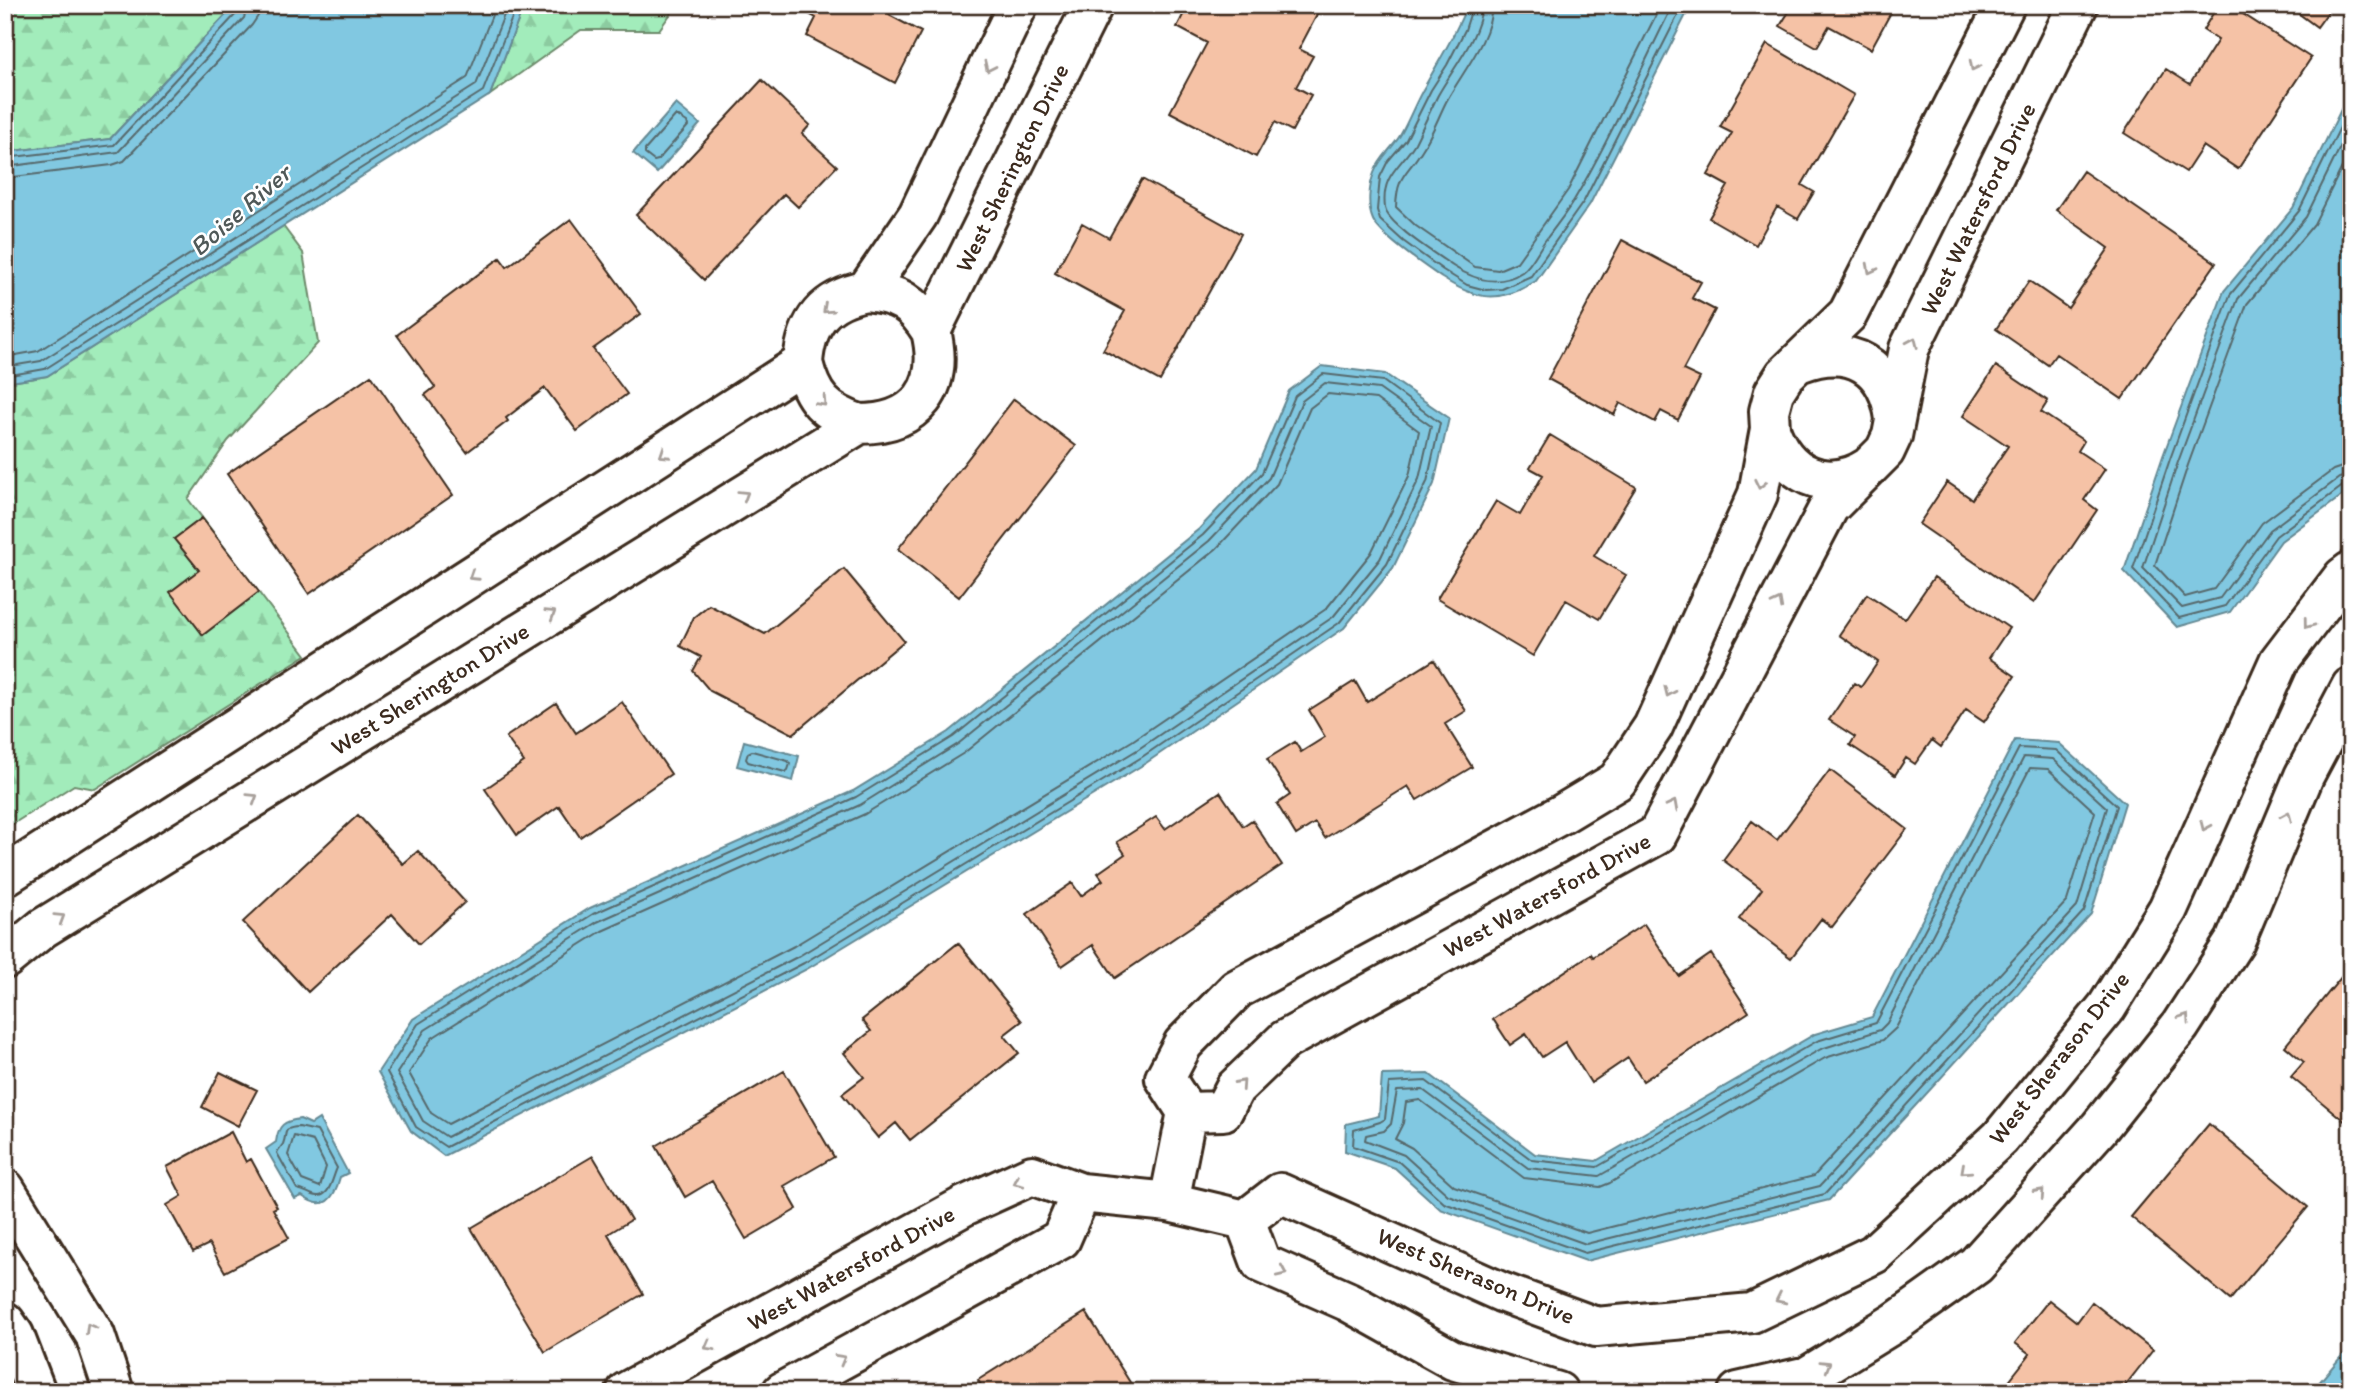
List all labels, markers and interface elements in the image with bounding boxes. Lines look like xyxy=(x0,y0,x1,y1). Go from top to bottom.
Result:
street label: West Sherington Drive xyxy=(948,59,1075,277)
one-way arrow xyxy=(1969,59,1983,71)
one-way arrow xyxy=(983,60,997,72)
street label: West Watersford Drive xyxy=(1914,98,2042,320)
water label: Boise River xyxy=(183,155,299,263)
one-way arrow xyxy=(1866,262,1880,274)
one-way arrow xyxy=(822,301,835,313)
one-way arrow xyxy=(1905,337,1919,349)
one-way arrow xyxy=(814,394,826,407)
one-way arrow xyxy=(659,445,672,458)
one-way arrow xyxy=(1753,478,1768,490)
one-way arrow xyxy=(737,490,750,503)
one-way arrow xyxy=(467,568,480,581)
one-way arrow xyxy=(1770,598,1784,610)
one-way arrow xyxy=(543,610,556,623)
street label: West Sherington Drive xyxy=(325,616,534,761)
one-way arrow xyxy=(2303,616,2316,628)
one-way arrow xyxy=(1663,685,1677,697)
one-way arrow xyxy=(246,794,259,807)
one-way arrow xyxy=(1665,800,1678,812)
one-way arrow xyxy=(2279,810,2293,823)
one-way arrow xyxy=(2199,818,2213,831)
street label: West Watersford Drive xyxy=(1438,825,1656,964)
one-way arrow xyxy=(52,913,65,926)
street label: West Sherason Drive xyxy=(1982,965,2135,1150)
one-way arrow xyxy=(2177,1013,2189,1026)
one-way arrow xyxy=(1232,1079,1245,1092)
one-way arrow xyxy=(1960,1162,1973,1175)
one-way arrow xyxy=(1013,1173,1025,1187)
one-way arrow xyxy=(2032,1189,2045,1202)
street label: West Watersford Drive xyxy=(742,1198,960,1337)
street label: West Sherason Drive xyxy=(1373,1221,1579,1330)
one-way arrow xyxy=(1274,1264,1287,1278)
one-way arrow xyxy=(1775,1291,1787,1305)
one-way arrow xyxy=(85,1323,98,1335)
one-way arrow xyxy=(704,1338,716,1351)
one-way arrow xyxy=(834,1354,847,1367)
one-way arrow xyxy=(1819,1360,1832,1373)

